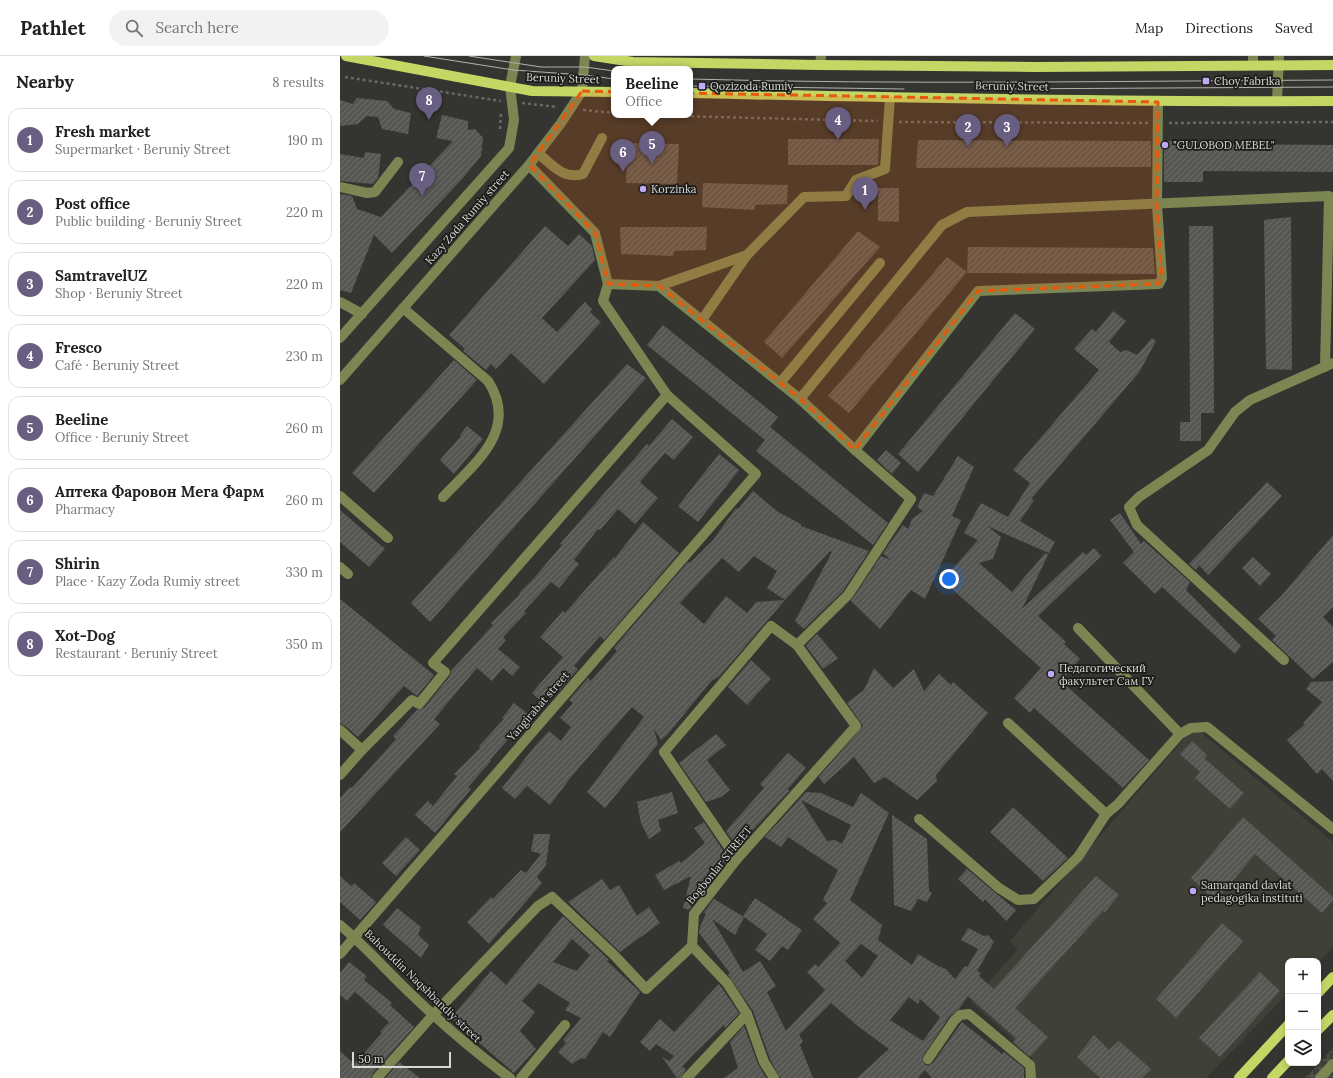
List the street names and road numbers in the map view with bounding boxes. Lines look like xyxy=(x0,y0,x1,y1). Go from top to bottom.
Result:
street label: Beruniy Street xyxy=(526,70,601,86)
street label: Beruniy Street xyxy=(975,78,1050,94)
street label: Kazy Zoda Rumiy street xyxy=(422,166,512,267)
street label: Yangirabat street xyxy=(503,668,573,744)
street label: Bogbonlar STREET xyxy=(683,823,755,907)
street label: Bahouddin Naqshbandiy street xyxy=(362,926,485,1046)

